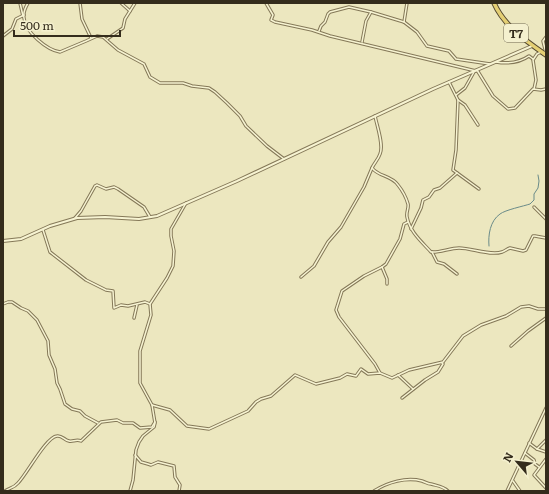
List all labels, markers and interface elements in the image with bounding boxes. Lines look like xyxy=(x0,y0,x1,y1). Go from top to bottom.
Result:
scale bar xyxy=(14,12,120,38)
text: 500 m xyxy=(20,16,54,34)
road number: T7 xyxy=(504,24,528,42)
north arrow xyxy=(497,442,537,482)
text: N xyxy=(498,449,517,465)

